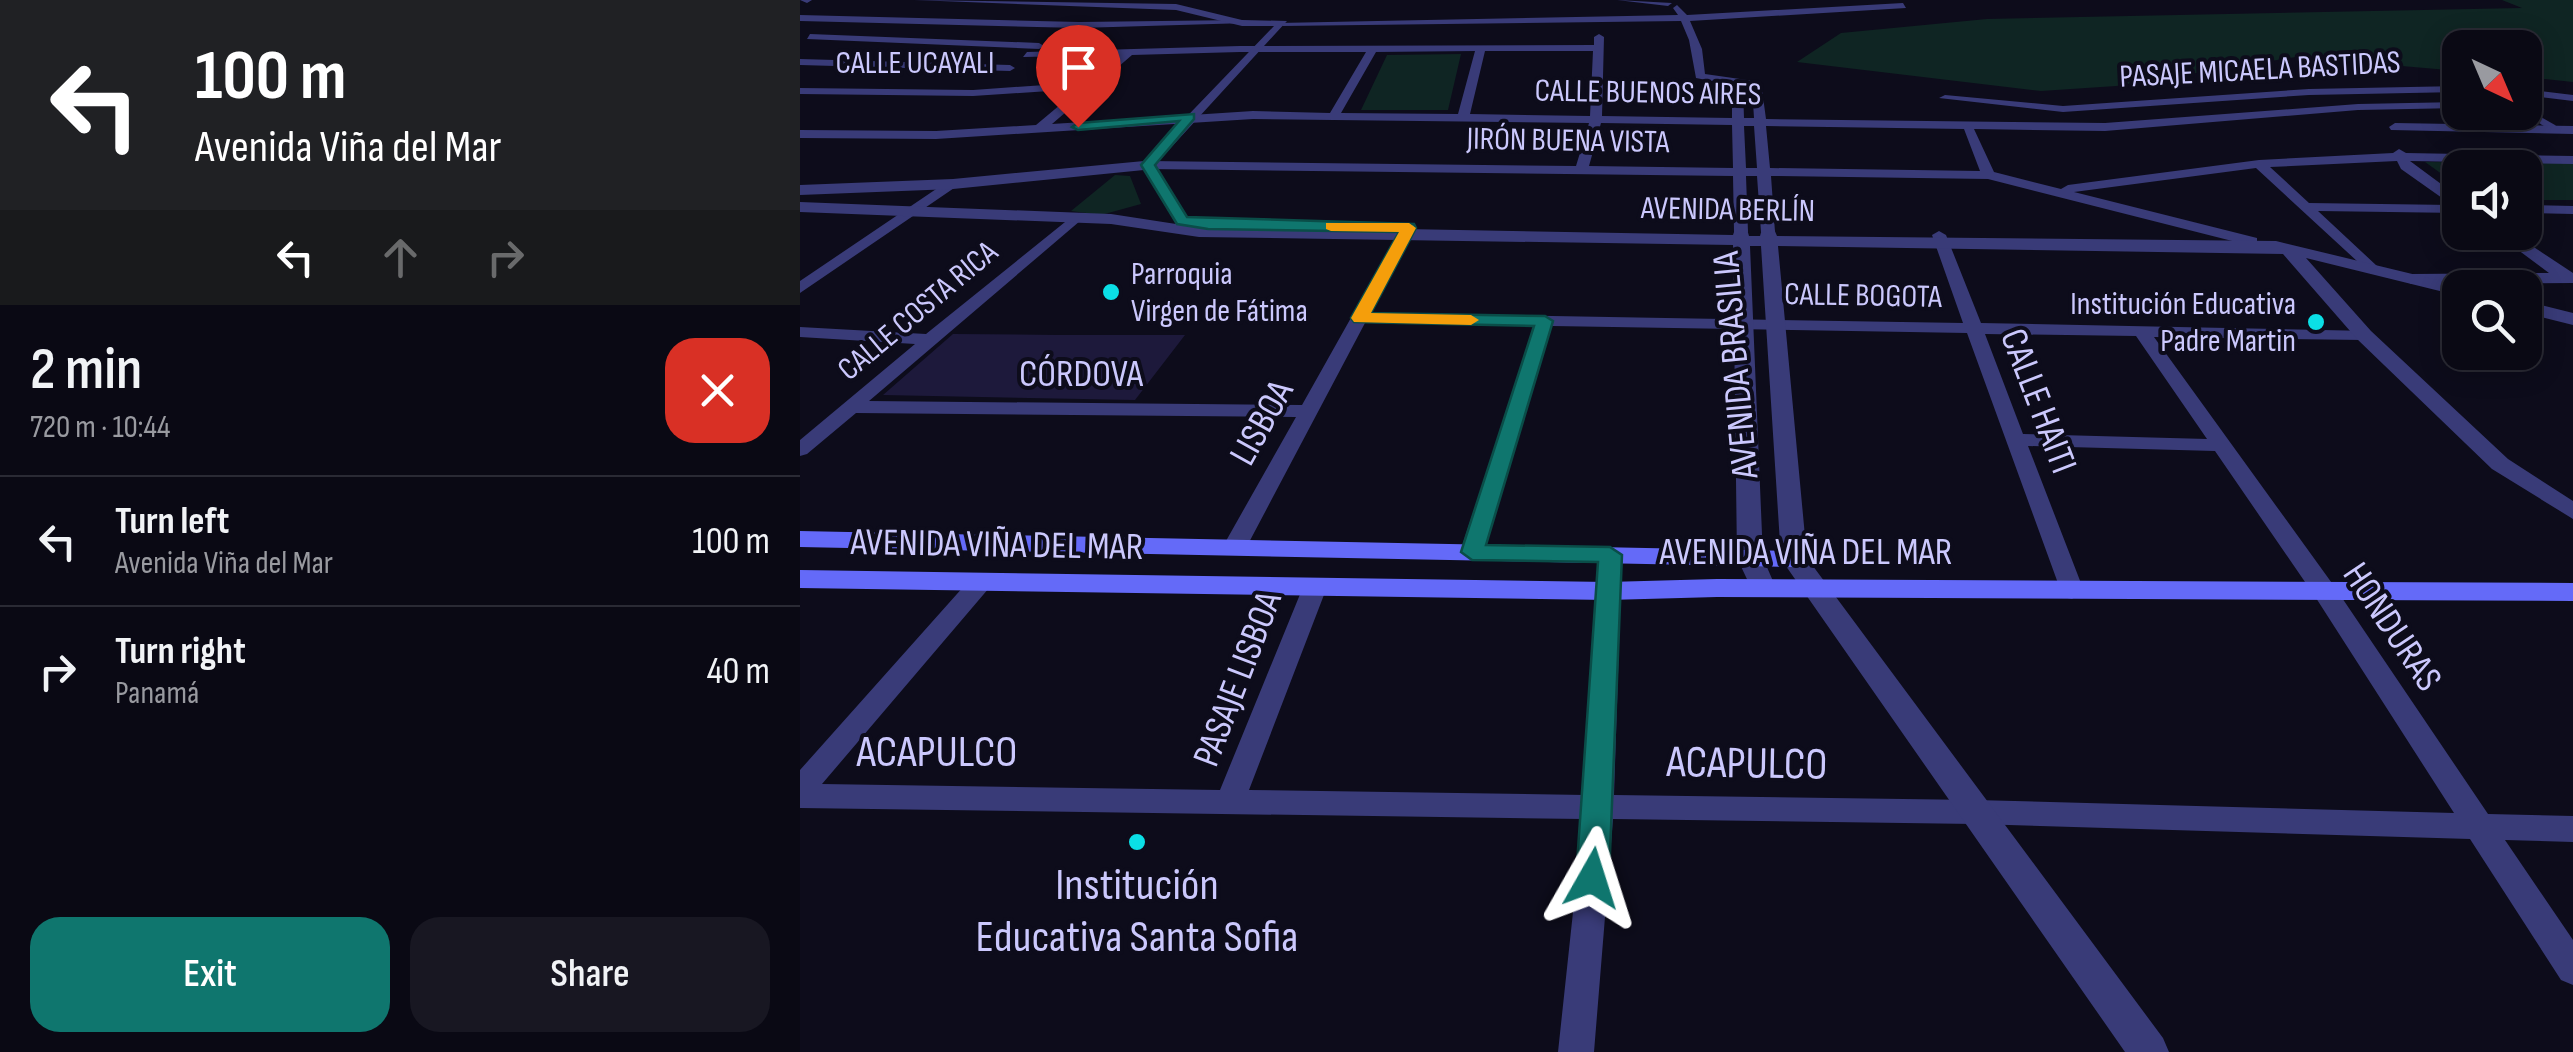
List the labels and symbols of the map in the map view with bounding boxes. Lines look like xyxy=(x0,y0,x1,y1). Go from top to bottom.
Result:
pin xyxy=(1036,25,1121,128)
north arrow xyxy=(2442,30,2542,130)
street label: PASAJE MICAELA BASTIDAS xyxy=(2118,43,2402,97)
street label: CALLE UCAYALI xyxy=(836,44,994,83)
street label: CALLE BUENOS AIRES xyxy=(1534,72,1762,114)
street label: JIRÓN BUENA VISTA xyxy=(1465,120,1670,162)
street label: AVENIDA BERLÍN xyxy=(1640,189,1815,231)
street label: CALLE COSTA RICA xyxy=(830,233,1006,389)
street label: AVENIDA BRASILIA xyxy=(1704,249,1768,481)
place label: Parroquia Virgen de Fátima xyxy=(1131,255,1308,331)
street label: CALLE BOGOTA xyxy=(1784,275,1943,317)
marker: Parroquia Virgen de Fátima xyxy=(1100,281,1122,303)
place label: Institución Educativa Padre Martin xyxy=(2070,285,2296,361)
marker: Institución Educativa Padre Martin xyxy=(2305,311,2327,333)
street label: CALLE HAITI xyxy=(1990,322,2086,480)
street label: CÓRDOVA xyxy=(1019,352,1144,397)
street label: LISBOA xyxy=(1221,372,1304,473)
street label: AVENIDA VIÑA DEL MAR xyxy=(849,520,1144,570)
street label: AVENIDA VIÑA DEL MAR xyxy=(1659,530,1952,575)
street label: HONDURAS xyxy=(2333,554,2451,700)
street label: PASAJE LISBOA xyxy=(1184,585,1292,773)
street label: ACAPULCO xyxy=(856,725,1017,780)
street label: ACAPULCO xyxy=(1665,735,1828,793)
position arrow xyxy=(1540,826,1644,930)
marker: Institución Educativa Santa Sofia xyxy=(1126,831,1148,853)
place label: Institución Educativa Santa Sofia xyxy=(976,858,1298,965)

